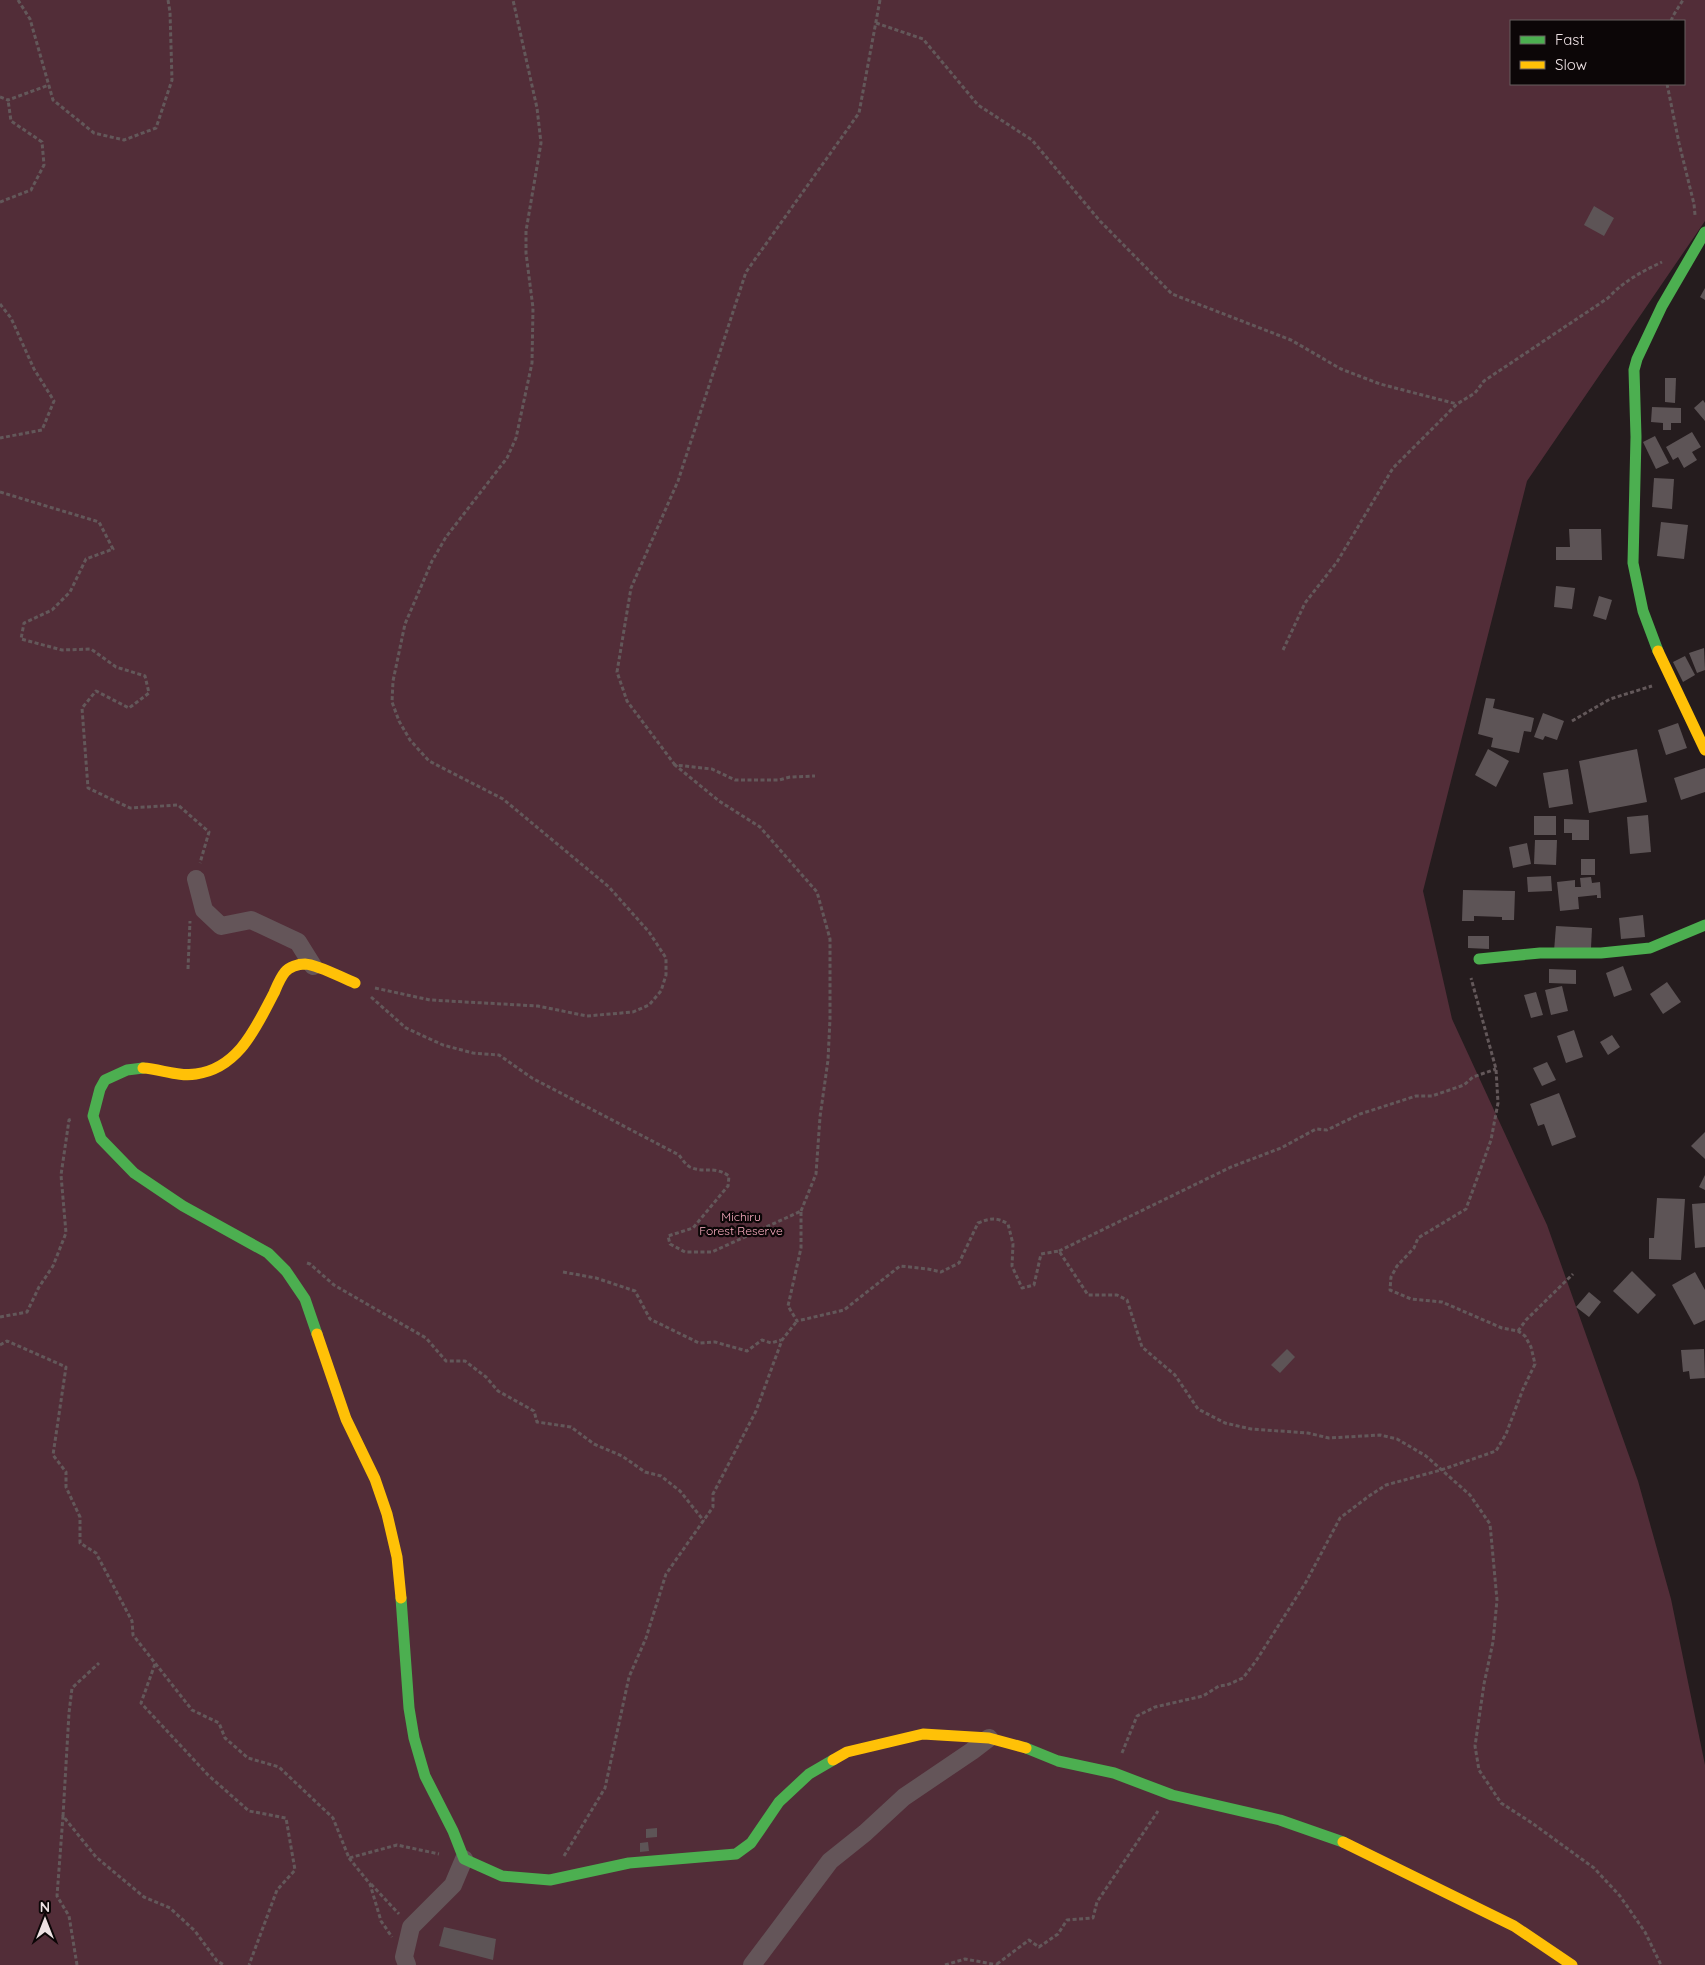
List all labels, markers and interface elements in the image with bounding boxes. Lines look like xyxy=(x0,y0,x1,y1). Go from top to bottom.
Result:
legend xyxy=(1510,20,1685,85)
text: Fast xyxy=(1555,30,1584,49)
text: Slow xyxy=(1555,55,1587,74)
park label: Michiru Forest Reserve xyxy=(699,1209,783,1238)
north arrow xyxy=(20,1895,70,1945)
text: N xyxy=(40,1898,50,1916)

